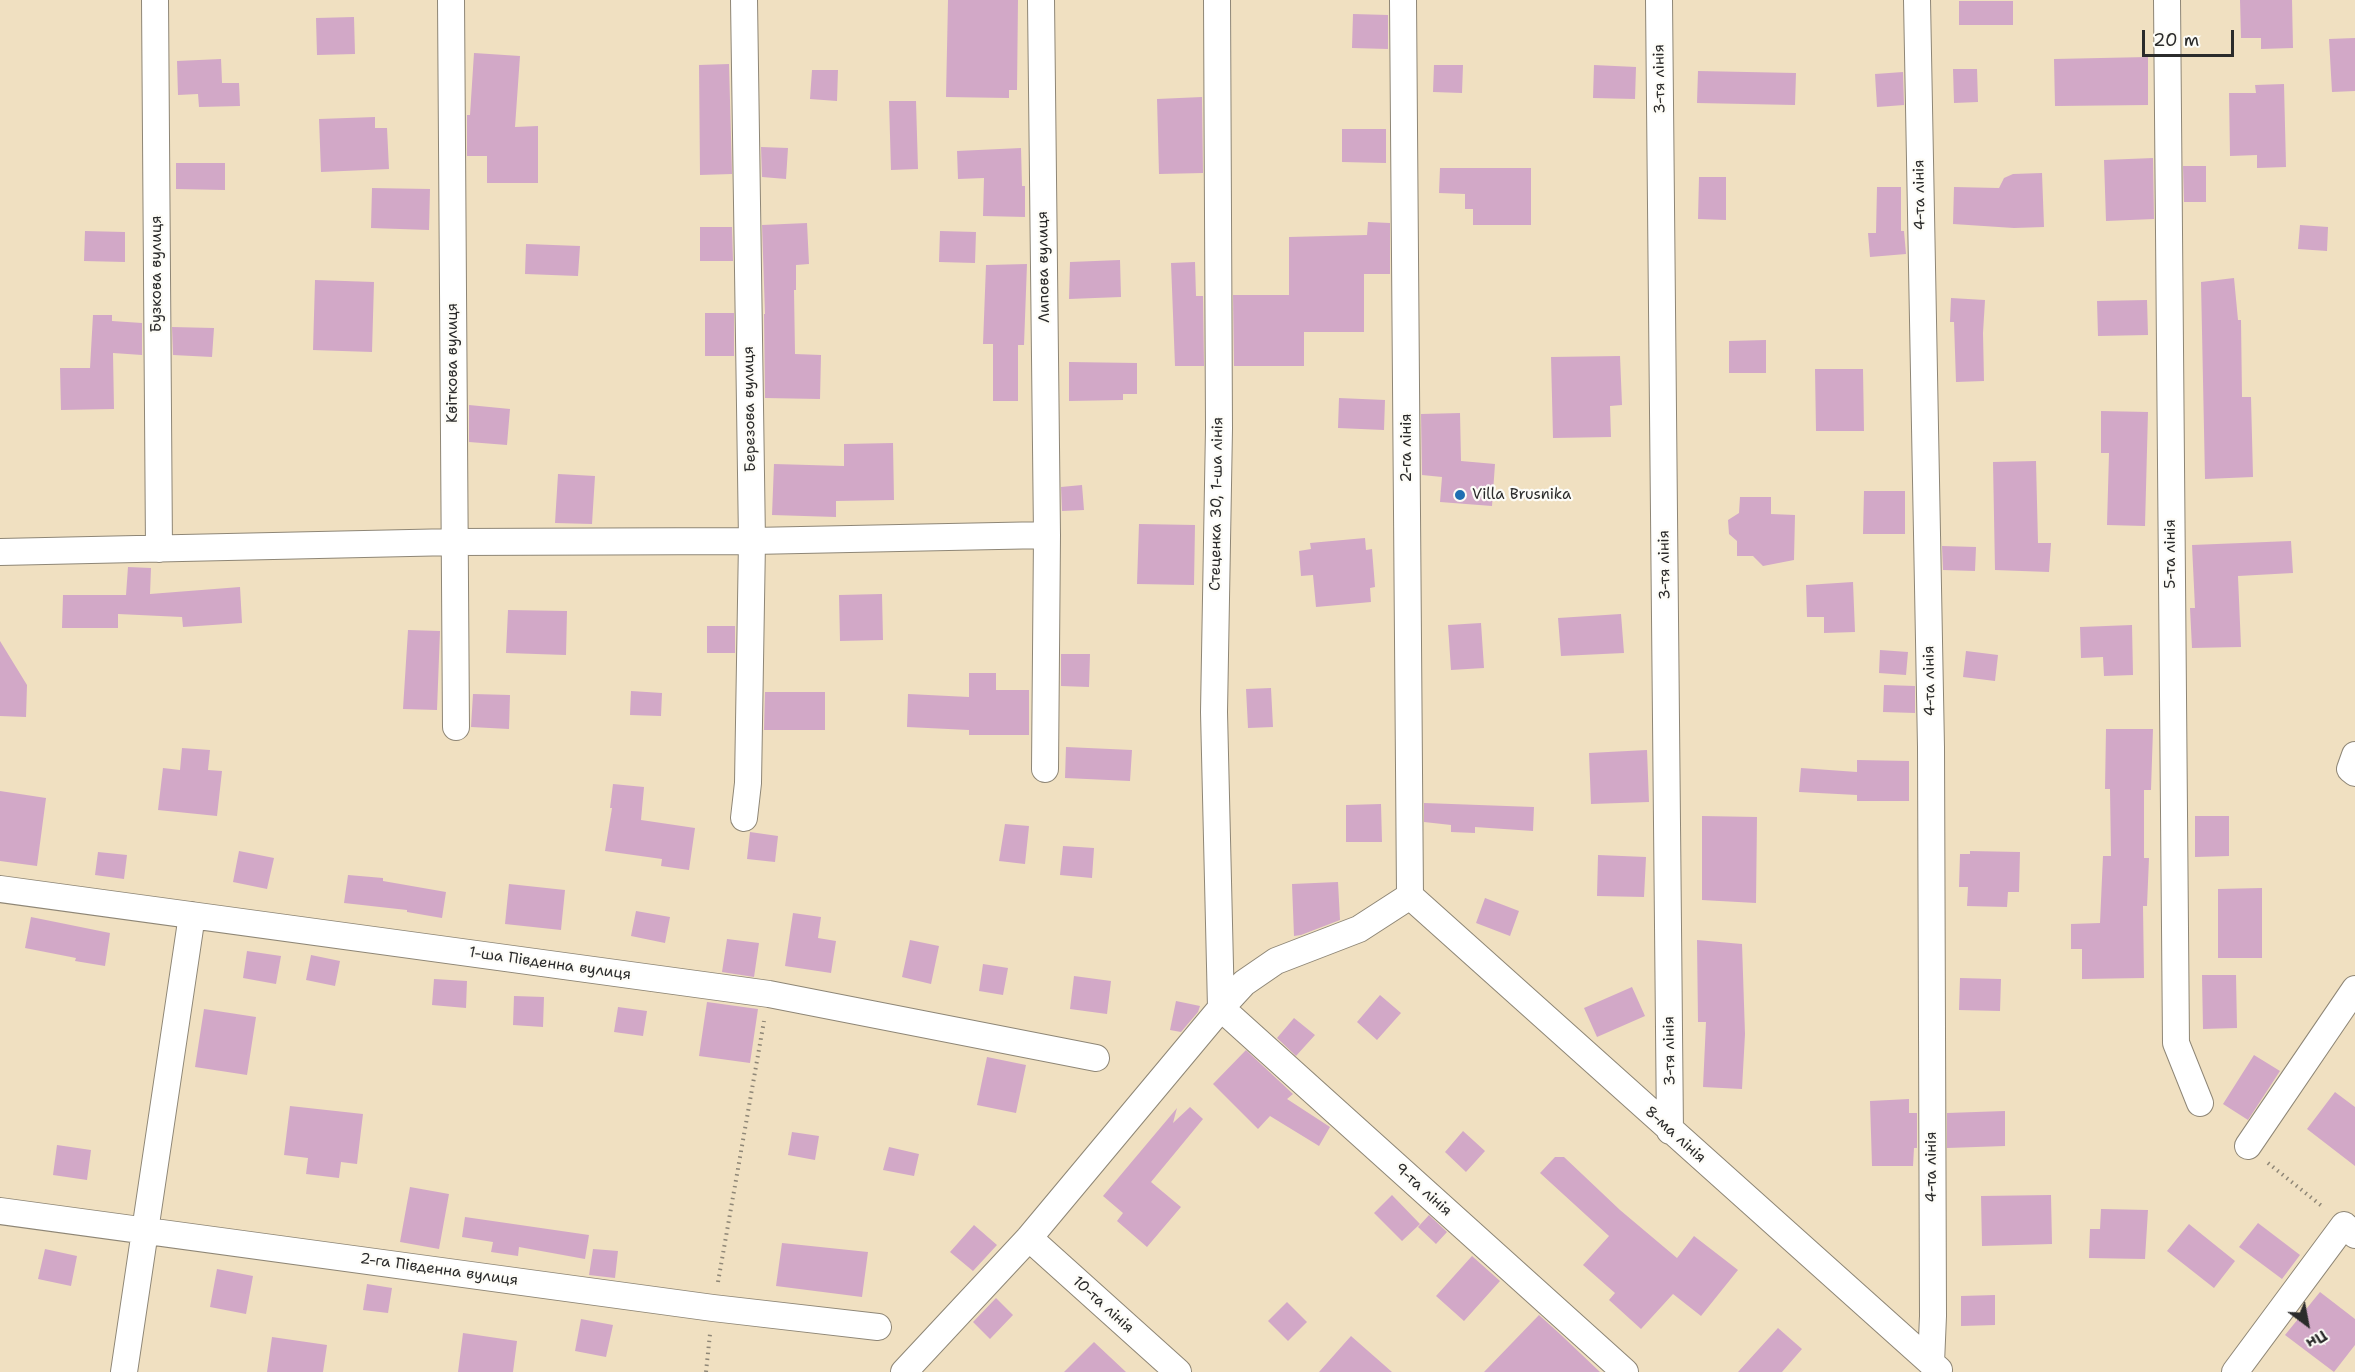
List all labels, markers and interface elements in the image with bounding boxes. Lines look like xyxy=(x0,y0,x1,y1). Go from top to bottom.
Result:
scale bar xyxy=(2145,18,2236,56)
text: 20 m xyxy=(2153,28,2199,52)
street label: 3-тя лінія xyxy=(1650,44,1670,114)
street label: 4-та лінія xyxy=(1910,159,1930,231)
street label: Липова вулиця xyxy=(1034,211,1054,323)
street label: Бузкова вулиця xyxy=(148,216,166,332)
street label: Квіткова вулиця xyxy=(444,303,462,423)
street label: Березова вулиця xyxy=(740,346,760,472)
street label: 2-га лінія xyxy=(1398,413,1416,483)
street label: Стеценка 30, 1-ша лінія xyxy=(1206,417,1228,591)
place label: Villa Brusnika xyxy=(1472,486,1571,504)
marker: Villa Brusnika xyxy=(1453,488,1467,502)
street label: 5-та лінія xyxy=(2162,519,2180,589)
street label: 3-тя лінія xyxy=(1655,530,1675,600)
street label: 4-та лінія xyxy=(1920,645,1940,717)
street label: 1-ша Південна вулиця xyxy=(468,944,632,984)
street label: 3-тя лінія xyxy=(1660,1016,1680,1086)
street label: 8-ма лінія xyxy=(1641,1103,1709,1167)
street label: 4-та лінія xyxy=(1923,1132,1941,1202)
street label: 9-та лінія xyxy=(1391,1160,1455,1220)
street label: 2-га Південна вулиця xyxy=(359,1250,519,1290)
street label: 10-та лінія xyxy=(1069,1273,1137,1337)
north arrow xyxy=(2277,1294,2337,1354)
text: Пн xyxy=(2302,1325,2331,1354)

